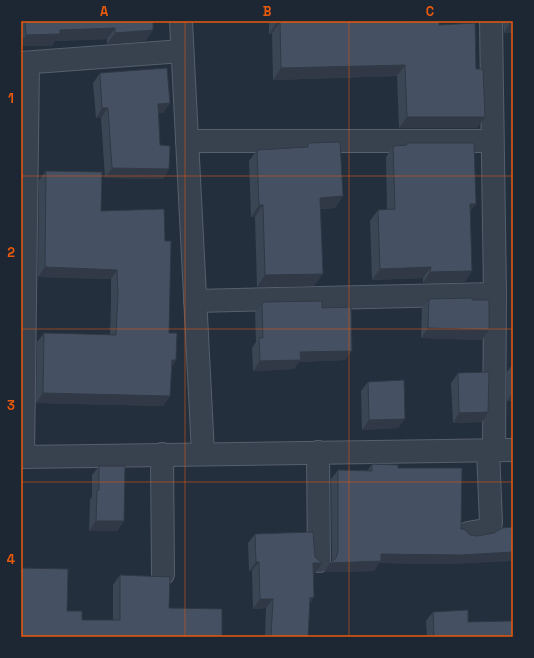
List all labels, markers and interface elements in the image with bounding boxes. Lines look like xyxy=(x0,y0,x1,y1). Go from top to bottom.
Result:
text: A xyxy=(100,3,109,20)
text: B xyxy=(263,3,272,20)
text: C xyxy=(426,3,434,20)
text: 1 xyxy=(8,90,14,107)
text: 2 xyxy=(7,244,15,261)
text: 3 xyxy=(7,397,15,414)
text: 4 xyxy=(7,551,15,568)

